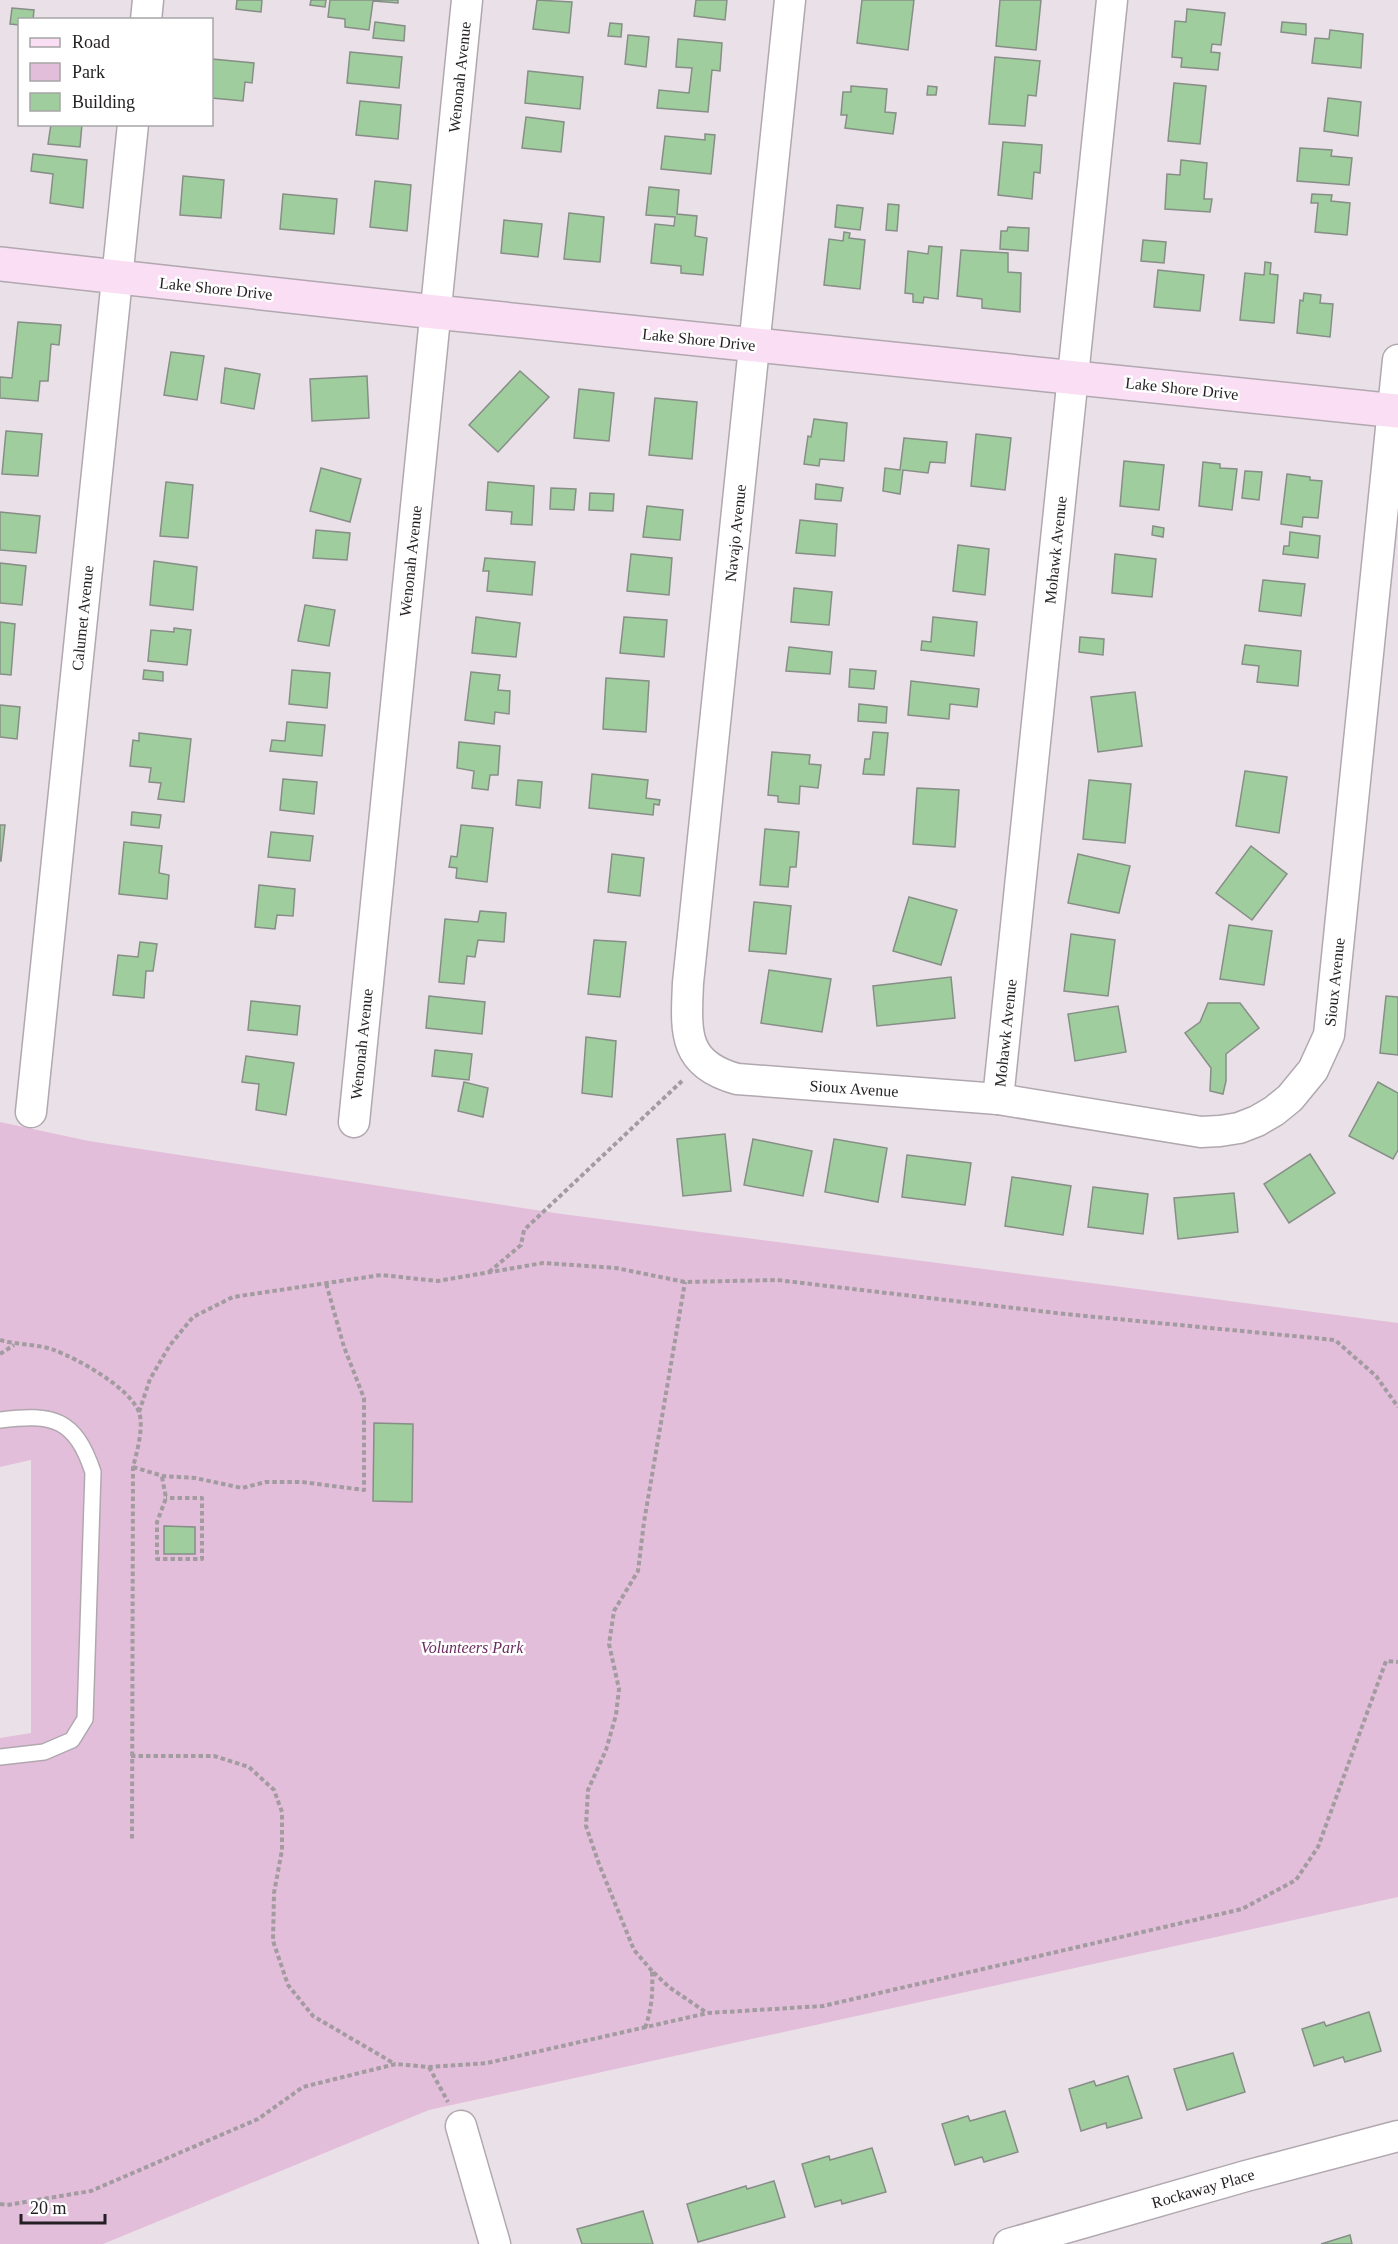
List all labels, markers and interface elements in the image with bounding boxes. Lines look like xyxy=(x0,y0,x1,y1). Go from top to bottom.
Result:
legend xyxy=(18,18,213,126)
street label: Wenonah Avenue xyxy=(445,21,474,133)
text: Road xyxy=(72,32,110,52)
text: Park xyxy=(72,62,105,82)
text: Building xyxy=(72,92,135,112)
street label: Lake Shore Drive xyxy=(159,274,273,303)
street label: Lake Shore Drive xyxy=(642,325,756,354)
street label: Lake Shore Drive xyxy=(1125,374,1239,403)
street label: Navajo Avenue xyxy=(722,483,750,583)
street label: Mohawk Avenue xyxy=(1041,495,1070,605)
street label: Wenonah Avenue xyxy=(396,505,425,617)
street label: Calumet Avenue xyxy=(69,565,96,672)
street label: Sioux Avenue xyxy=(1321,937,1348,1027)
street label: Mohawk Avenue xyxy=(991,978,1020,1088)
street label: Wenonah Avenue xyxy=(347,988,376,1100)
street label: Sioux Avenue xyxy=(809,1077,899,1100)
park label: Volunteers Park xyxy=(421,1639,524,1656)
street label: Rockaway Place xyxy=(1150,2166,1257,2212)
scale bar xyxy=(21,2187,105,2225)
text: 20 m xyxy=(30,2198,67,2218)

